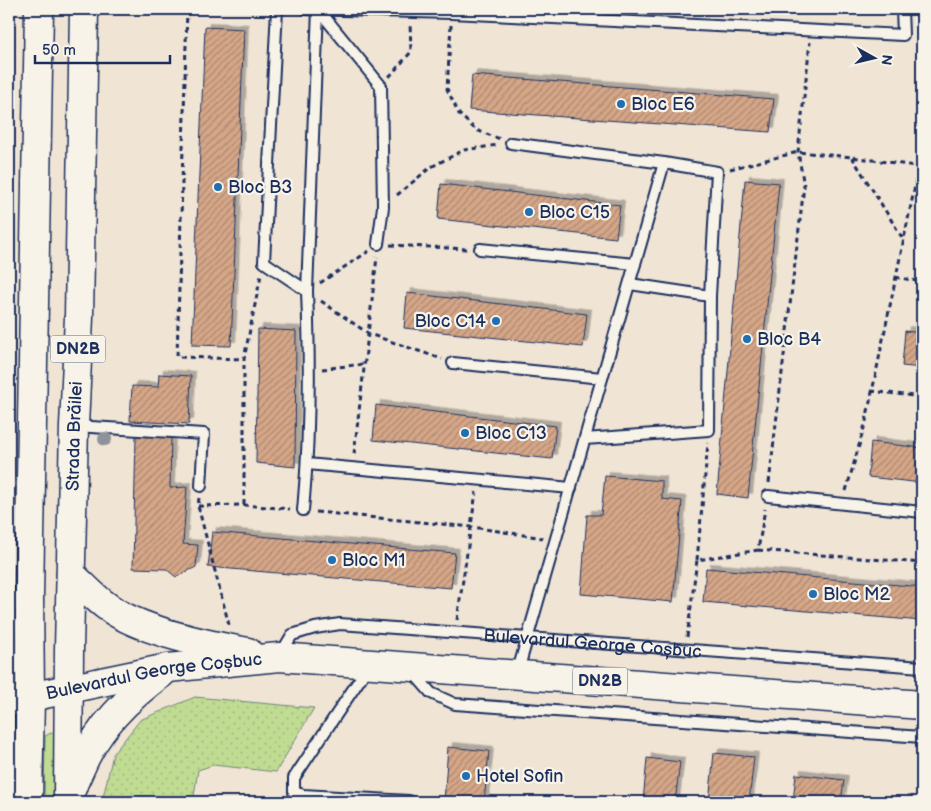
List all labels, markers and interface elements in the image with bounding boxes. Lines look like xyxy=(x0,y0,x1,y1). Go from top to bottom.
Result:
scale bar xyxy=(35,32,170,64)
north arrow xyxy=(848,32,898,82)
text: 50 m xyxy=(42,41,76,60)
text: N xyxy=(877,53,896,66)
place label: Bloc E6 xyxy=(631,94,695,115)
marker: Bloc E6 xyxy=(615,98,627,110)
place label: Bloc B3 xyxy=(228,177,292,198)
marker: Bloc B3 xyxy=(212,181,224,193)
place label: Bloc C15 xyxy=(539,202,610,223)
marker: Bloc C15 xyxy=(523,206,535,218)
place label: Bloc C14 xyxy=(414,311,486,332)
marker: Bloc C14 xyxy=(490,315,502,327)
place label: Bloc B4 xyxy=(757,329,821,350)
marker: Bloc B4 xyxy=(741,333,753,345)
road number: DN2B xyxy=(50,336,106,362)
street label: Strada Brăilei xyxy=(62,381,87,491)
place label: Bloc C13 xyxy=(475,423,547,444)
marker: Bloc C13 xyxy=(459,427,471,439)
place label: Bloc M1 xyxy=(342,550,405,571)
marker: Bloc M1 xyxy=(326,554,338,566)
place label: Bloc M2 xyxy=(823,584,890,605)
marker: Bloc M2 xyxy=(807,588,819,600)
street label: Bulevardul George Coșbuc xyxy=(483,625,703,662)
street label: Bulevardul George Coșbuc xyxy=(44,648,263,704)
road number: DN2B xyxy=(572,668,628,694)
place label: Hotel Sofin xyxy=(476,766,563,787)
marker: Hotel Sofin xyxy=(460,770,472,782)

